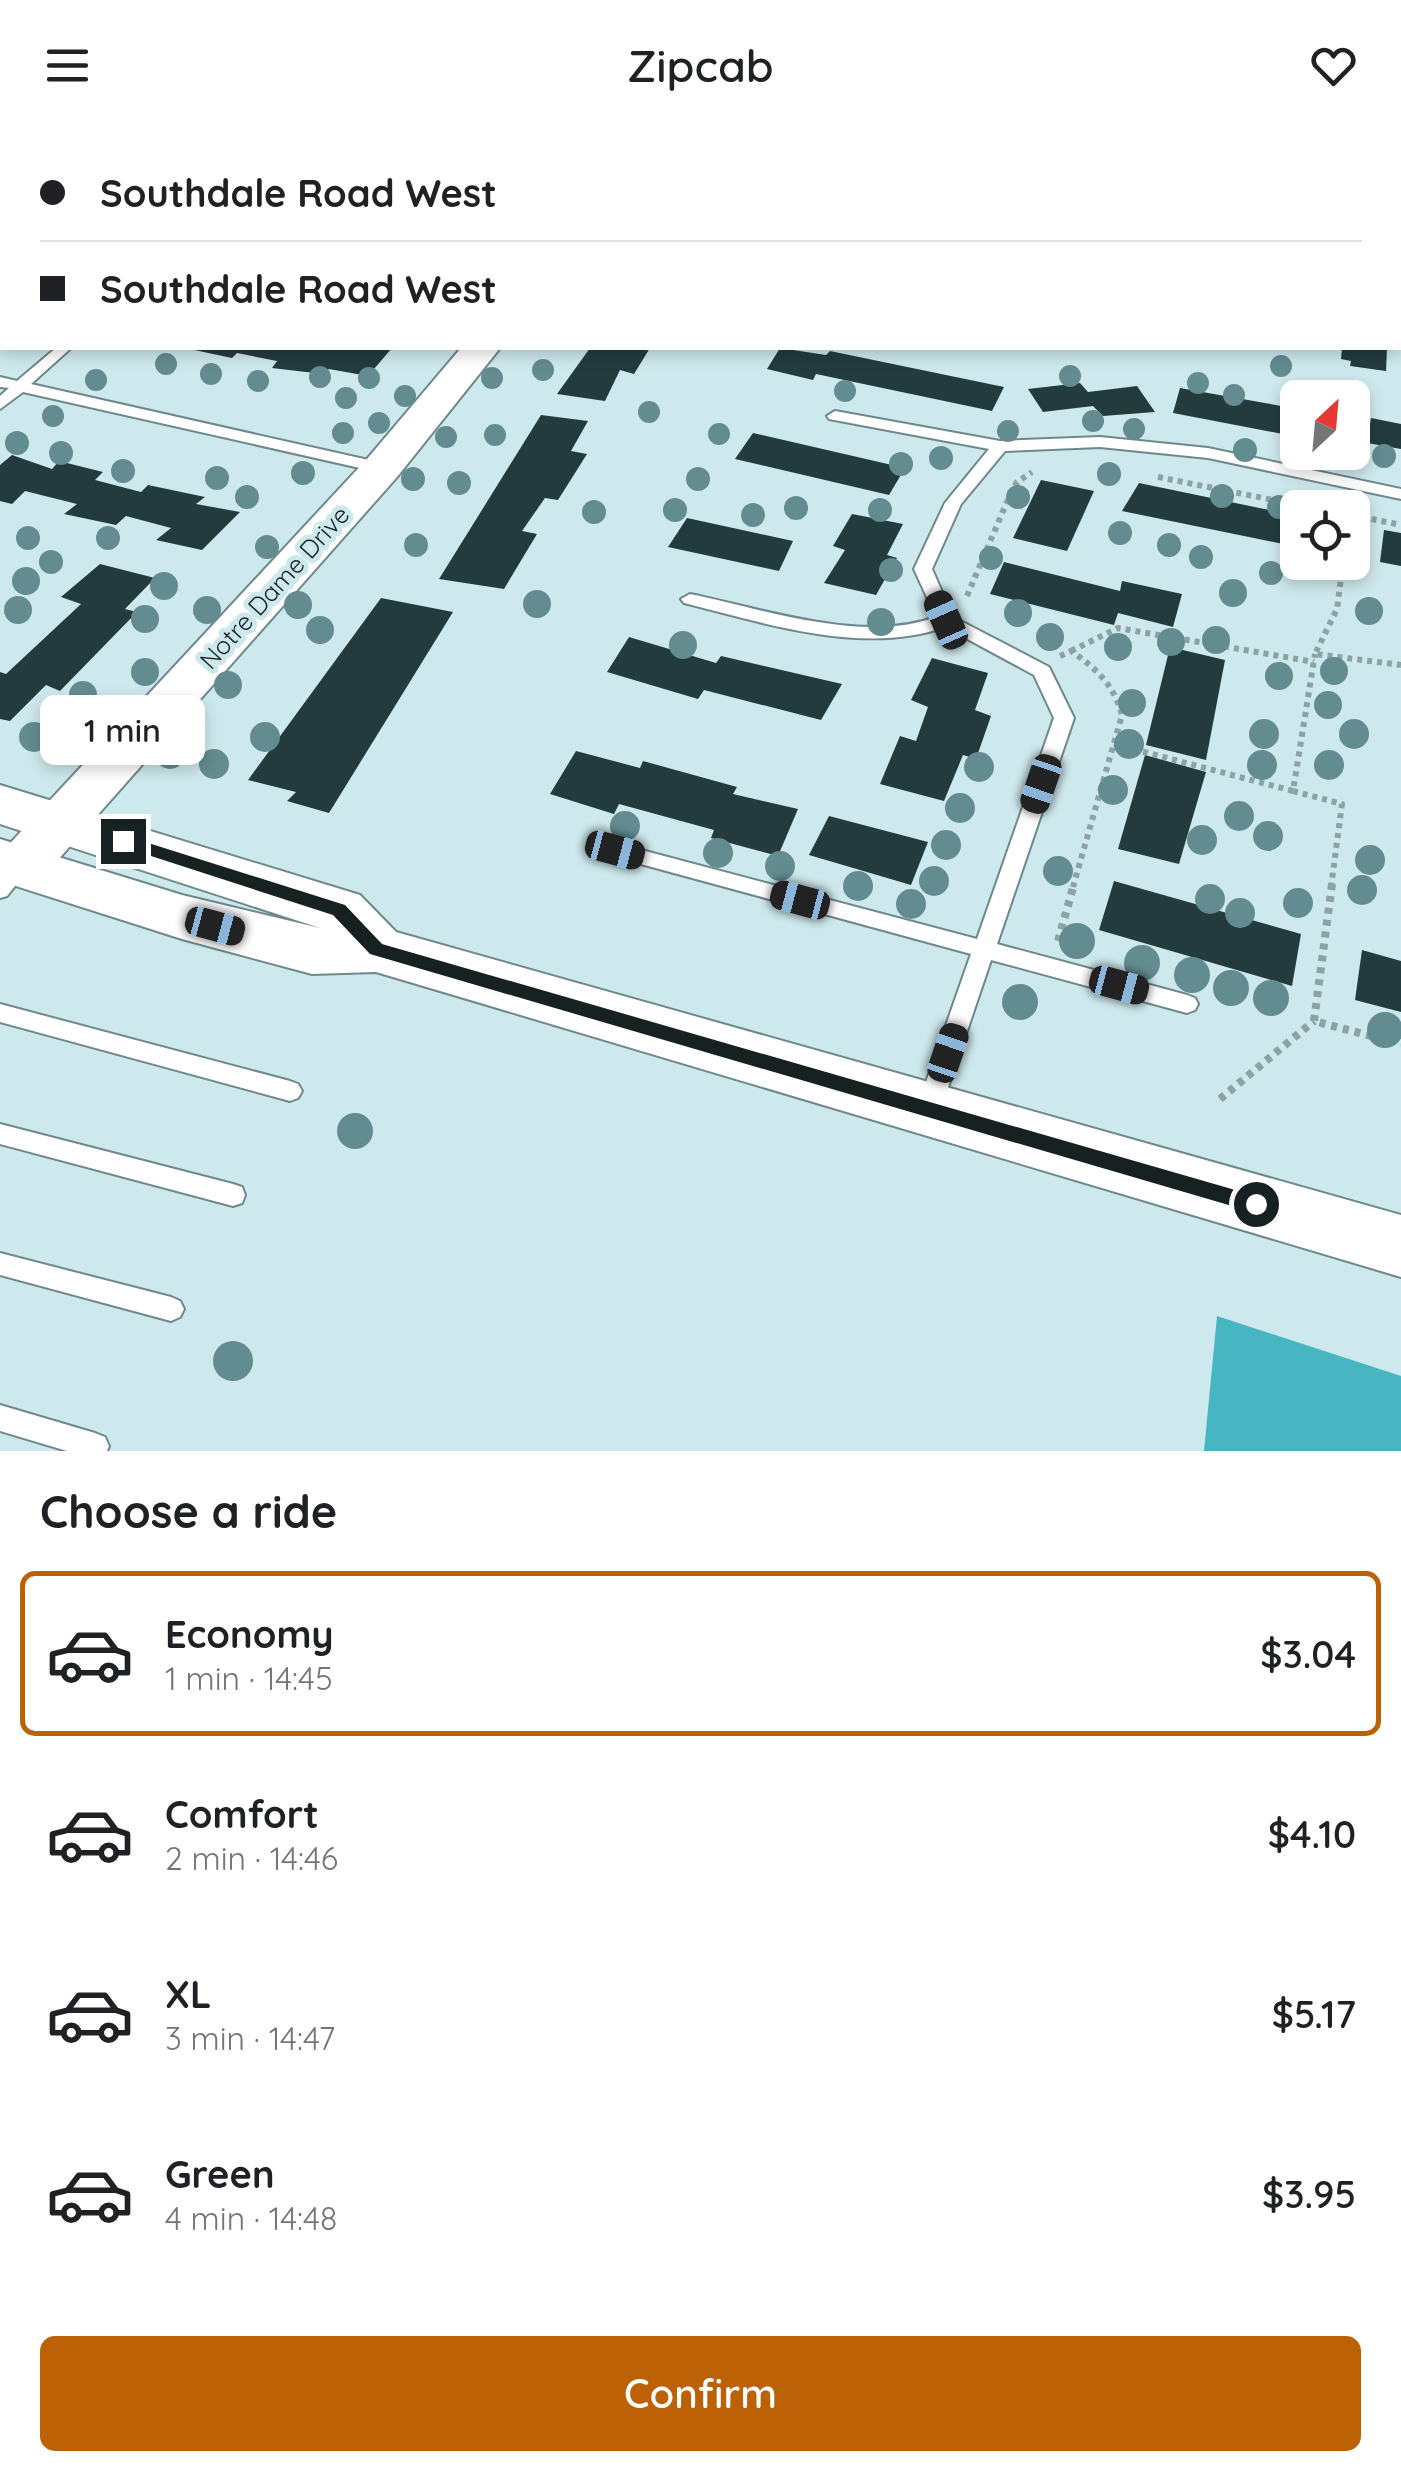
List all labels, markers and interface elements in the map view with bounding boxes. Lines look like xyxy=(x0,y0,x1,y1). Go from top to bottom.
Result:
text: Zipcab xyxy=(627,37,774,93)
icon: menu xyxy=(40,38,95,93)
icon: heart xyxy=(1306,38,1361,93)
text: Southdale Road West xyxy=(100,169,497,217)
text: Southdale Road West xyxy=(100,265,497,313)
north arrow xyxy=(1280,380,1370,470)
map controls xyxy=(1280,380,1370,580)
button: locate xyxy=(1280,490,1370,580)
street label: Notre Dame Drive xyxy=(193,499,355,675)
car xyxy=(920,586,972,654)
callout: 1 min xyxy=(41,696,206,766)
text: 1 min xyxy=(84,710,161,750)
car xyxy=(1017,751,1065,817)
route end xyxy=(101,819,146,864)
car xyxy=(582,828,648,872)
car xyxy=(767,878,833,922)
car xyxy=(182,904,248,948)
car xyxy=(1086,963,1152,1007)
car xyxy=(924,1020,972,1086)
route start xyxy=(1234,1182,1279,1227)
text: Choose a ride xyxy=(40,1483,337,1539)
icon: car xyxy=(45,1609,135,1699)
text: Economy xyxy=(165,1610,334,1658)
text: $3.04 xyxy=(1260,1630,1356,1678)
text: 1 min · 14:45 xyxy=(165,1658,333,1698)
icon: car xyxy=(45,1789,135,1879)
text: Comfort xyxy=(165,1790,319,1838)
text: $4.10 xyxy=(1268,1810,1356,1858)
text: 2 min · 14:46 xyxy=(165,1838,338,1878)
icon: car xyxy=(45,1969,135,2059)
text: XL xyxy=(165,1970,211,2018)
text: $5.17 xyxy=(1272,1990,1356,2038)
text: 3 min · 14:47 xyxy=(165,2018,335,2058)
icon: car xyxy=(45,2149,135,2239)
text: Green xyxy=(165,2150,275,2198)
text: $3.95 xyxy=(1262,2170,1356,2218)
text: 4 min · 14:48 xyxy=(165,2198,337,2238)
button: Confirm xyxy=(40,2336,1361,2451)

